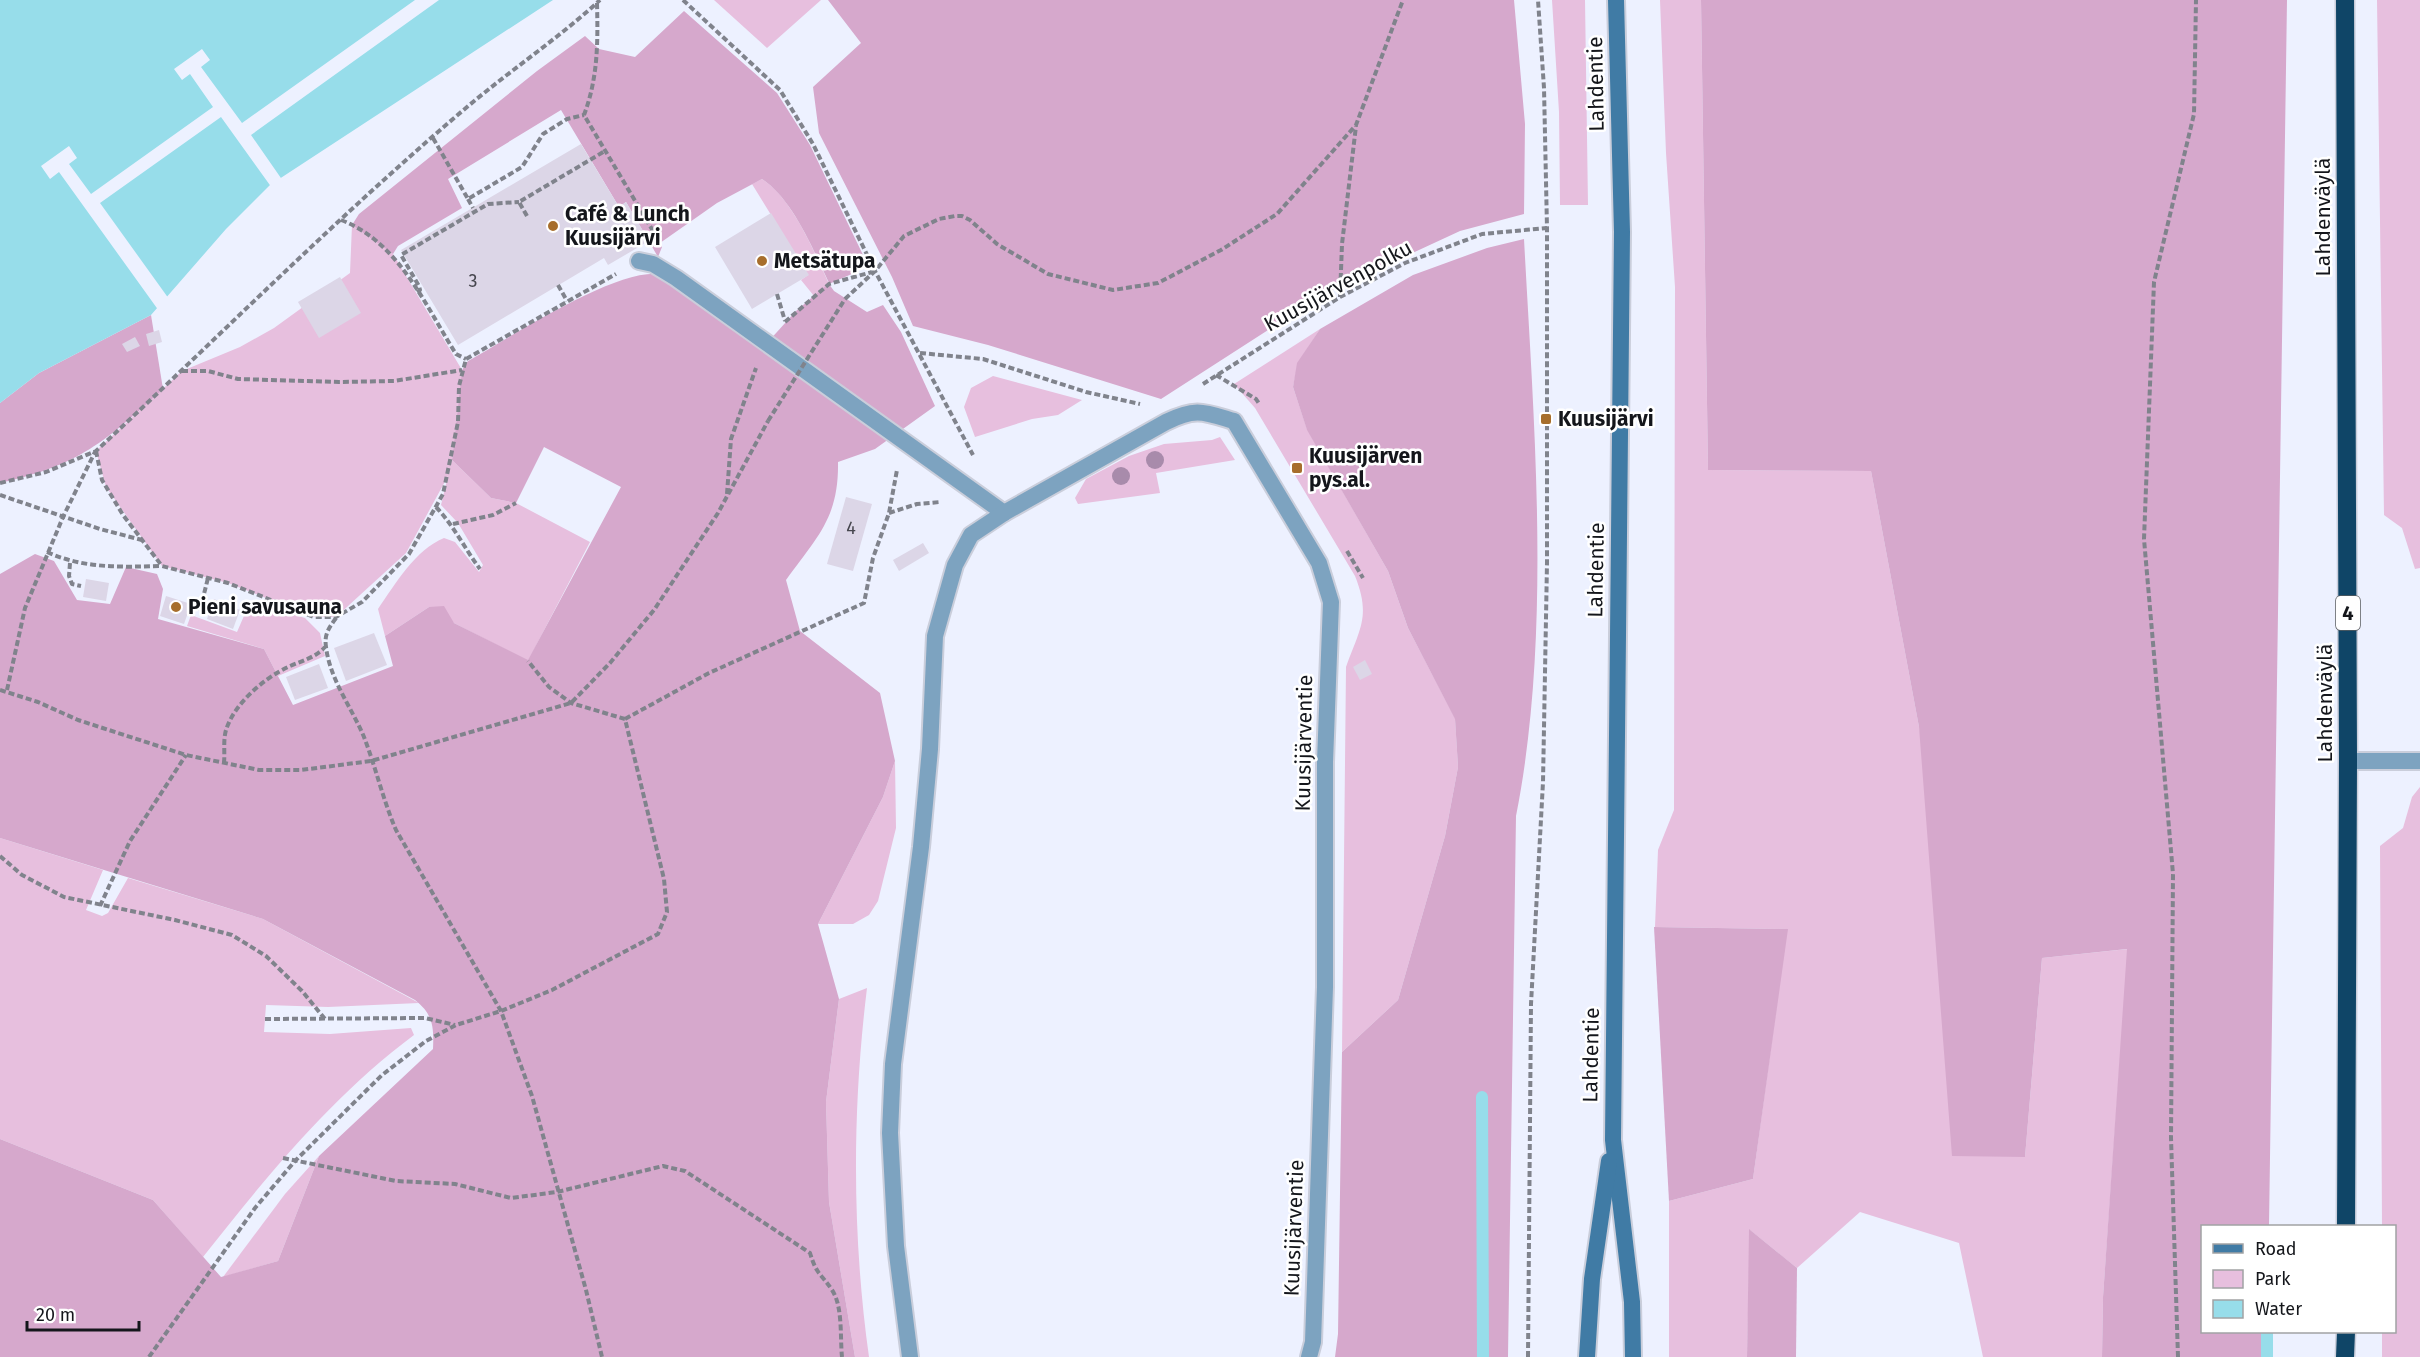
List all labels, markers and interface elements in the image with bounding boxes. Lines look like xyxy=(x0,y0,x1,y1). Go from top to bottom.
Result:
street label: Lahdentie xyxy=(1582,36,1610,132)
street label: Lahdenväylä xyxy=(2310,157,2336,277)
place label: Café & Lunch Kuusijärvi xyxy=(565,201,690,251)
marker: Café & Lunch Kuusijärvi xyxy=(546,219,560,233)
street label: Kuusijärvenpolku xyxy=(1259,235,1417,337)
place label: Metsätupa xyxy=(774,248,876,274)
marker: Metsätupa xyxy=(755,254,769,268)
house number: 3 xyxy=(469,270,477,292)
place label: Kuusijärvi xyxy=(1558,406,1654,432)
marker: Kuusijärvi xyxy=(1539,412,1553,426)
place label: Kuusijärven pys.al. xyxy=(1309,443,1422,493)
marker: Kuusijärven pys.al. xyxy=(1290,461,1304,475)
house number: 4 xyxy=(846,517,856,539)
street label: Lahdentie xyxy=(1582,522,1610,618)
place label: Pieni savusauna xyxy=(188,594,342,620)
road number: 4 xyxy=(2336,596,2360,630)
marker: Pieni savusauna xyxy=(169,600,183,614)
street label: Lahdenväylä xyxy=(2312,643,2338,763)
street label: Kuusijärventie xyxy=(1290,674,1318,812)
street label: Lahdentie xyxy=(1577,1007,1605,1103)
street label: Kuusijärventie xyxy=(1279,1159,1309,1297)
legend xyxy=(2201,1225,2396,1333)
text: Road xyxy=(2255,1238,2297,1260)
text: Park xyxy=(2255,1268,2291,1290)
scale bar xyxy=(27,1294,140,1332)
text: Water xyxy=(2255,1298,2302,1320)
text: 20 m xyxy=(36,1304,75,1326)

